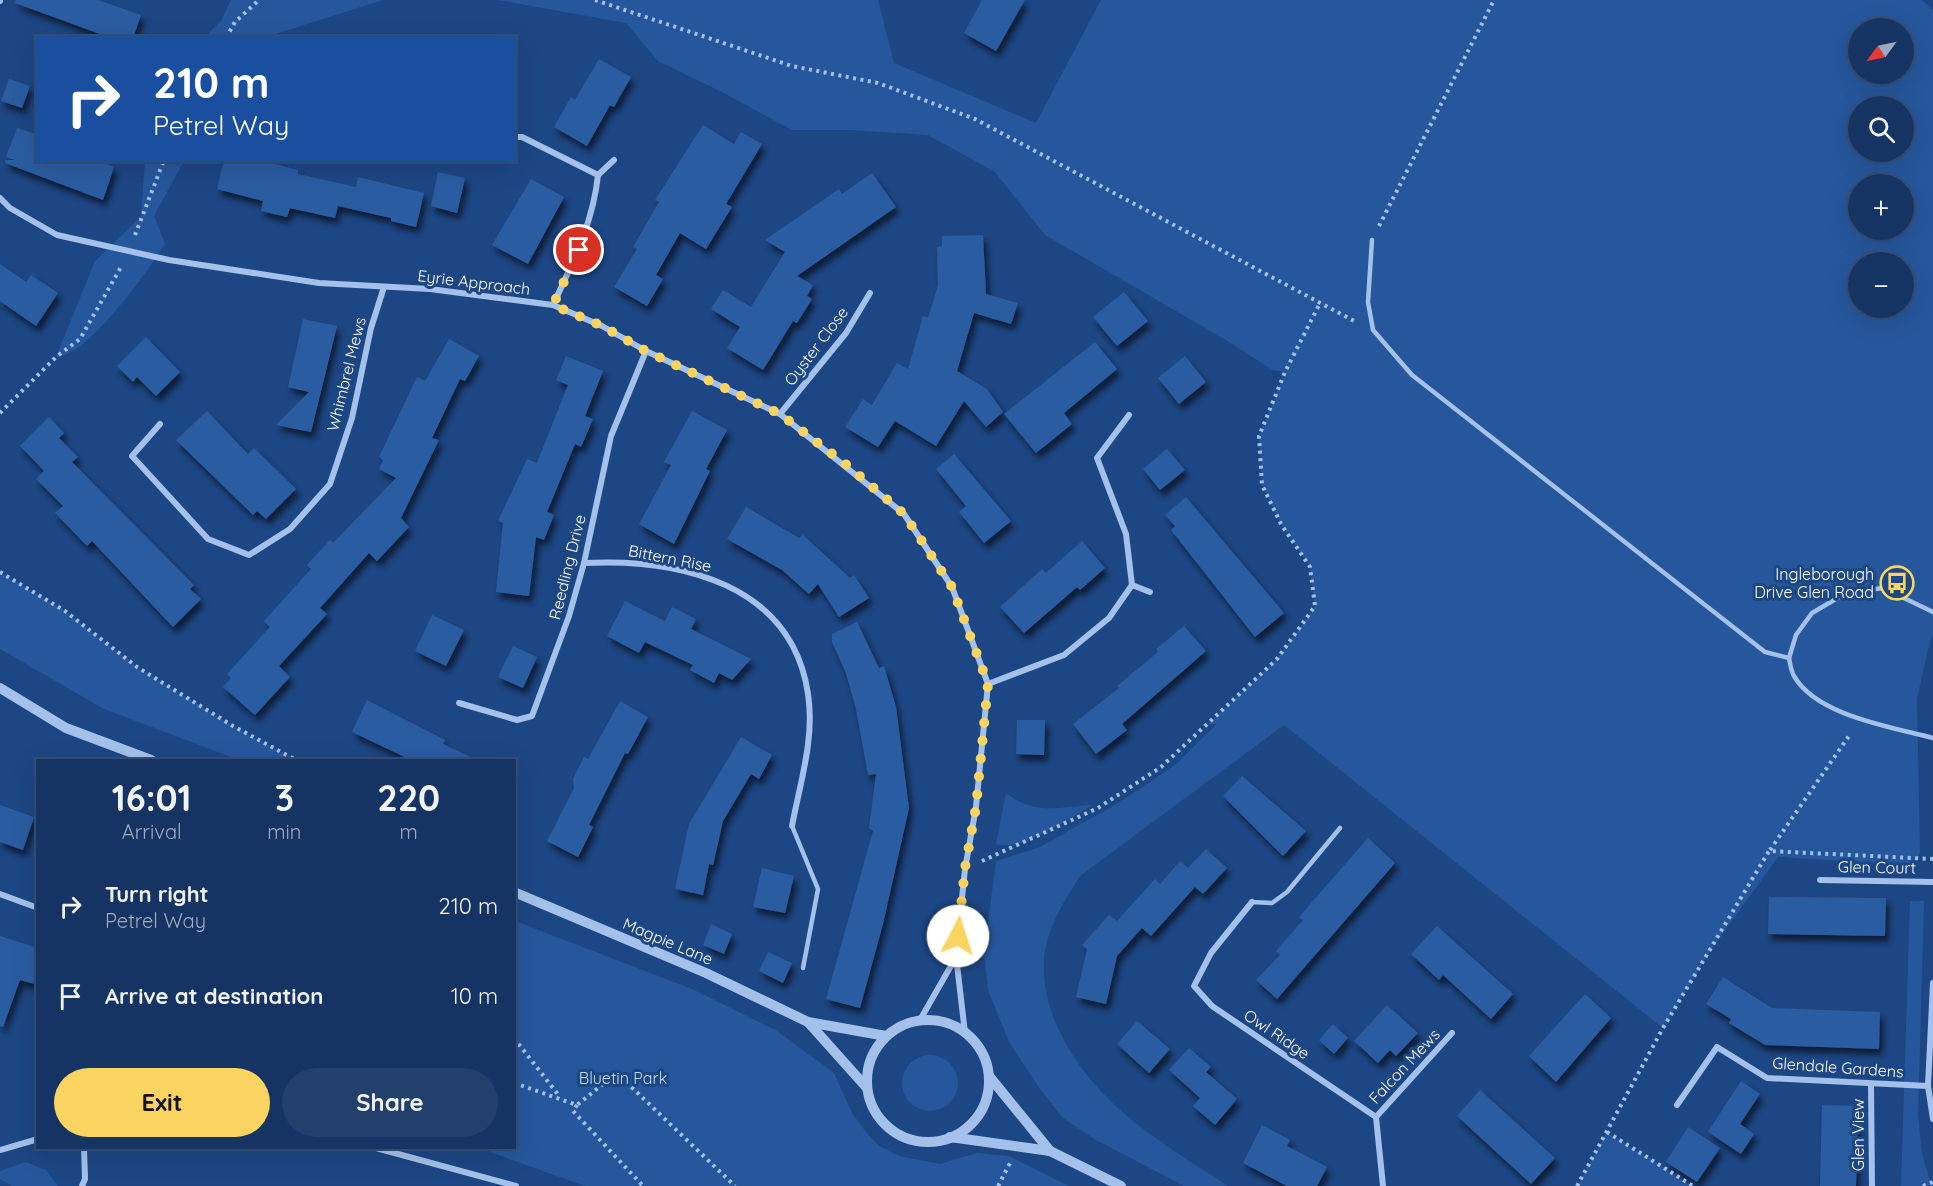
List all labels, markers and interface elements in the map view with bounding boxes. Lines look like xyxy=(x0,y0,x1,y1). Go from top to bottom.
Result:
north arrow xyxy=(1848,18,1914,84)
map controls xyxy=(1848,18,1914,318)
text: 210 m xyxy=(153,56,270,109)
icon: right xyxy=(54,60,132,138)
button: search xyxy=(1848,96,1914,162)
text: Petrel Way xyxy=(153,108,289,142)
button: + xyxy=(1848,174,1914,240)
pin xyxy=(553,224,604,275)
icon: arrive xyxy=(562,233,595,266)
button: − xyxy=(1848,252,1914,318)
street label: Eyrie Approach xyxy=(417,265,531,299)
street label: Oyster Close xyxy=(780,303,852,389)
street label: Whimbrel Mews xyxy=(322,315,370,433)
street label: Reedling Drive xyxy=(544,512,590,622)
street label: Bittern Rise xyxy=(627,540,713,576)
place label: Ingleborough Drive Glen Road xyxy=(1754,564,1874,602)
bus stop icon: Ingleborough Drive Glen Road xyxy=(1879,565,1915,601)
text: 16:01 xyxy=(112,775,192,820)
text: 3 xyxy=(275,775,294,820)
text: 220 xyxy=(377,775,440,820)
text: Arrival xyxy=(122,819,182,844)
text: min xyxy=(267,819,301,844)
text: m xyxy=(400,819,418,844)
street label: Glen Court xyxy=(1838,856,1916,878)
text: Turn right xyxy=(105,880,209,908)
icon: right xyxy=(54,890,87,923)
text: 210 m xyxy=(439,892,498,920)
position arrow xyxy=(926,904,990,968)
text: Petrel Way xyxy=(105,908,206,933)
street label: Magpie Lane xyxy=(620,913,716,969)
icon: arrive xyxy=(54,980,87,1013)
text: Arrive at destination xyxy=(105,982,323,1010)
text: 10 m xyxy=(451,982,498,1010)
street label: Owl Ridge xyxy=(1240,1005,1314,1063)
street label: Falcon Mews xyxy=(1364,1024,1444,1108)
street label: Glendale Gardens xyxy=(1772,1052,1904,1082)
button: Exit xyxy=(54,1068,270,1137)
button: Share xyxy=(282,1068,498,1137)
park label: Bluetin Park xyxy=(579,1068,667,1088)
street label: Glen View xyxy=(1848,1099,1868,1171)

